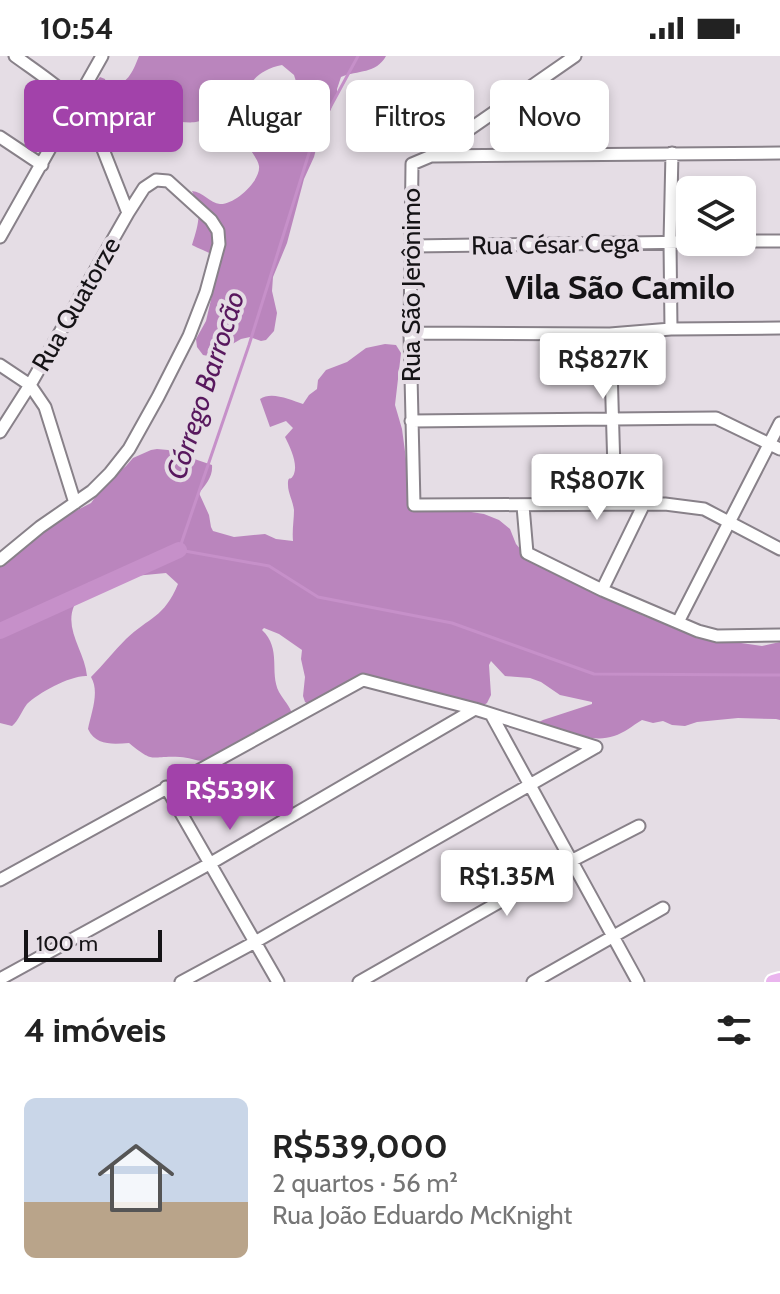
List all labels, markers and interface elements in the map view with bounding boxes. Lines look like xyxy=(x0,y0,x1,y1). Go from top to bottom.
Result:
text: 10:54 xyxy=(40,10,114,47)
chip: Comprar xyxy=(24,80,183,152)
chip: Alugar xyxy=(199,80,330,152)
chip: Filtros xyxy=(346,80,474,152)
chip: Novo xyxy=(490,80,609,152)
map controls xyxy=(676,176,756,256)
button: layers xyxy=(676,176,756,256)
street label: Rua São Jerônimo xyxy=(395,188,427,382)
street label: Rua César Cega xyxy=(471,227,640,261)
street label: Rua Quatorze xyxy=(25,231,127,377)
district label: Vila São Camilo xyxy=(505,266,735,308)
water label: Córrego Barrocão xyxy=(159,287,251,483)
pin: R$827K xyxy=(538,333,668,401)
text: R$827K xyxy=(558,343,648,375)
pin: R$807K xyxy=(532,454,662,522)
text: R$807K xyxy=(550,464,644,496)
pin: R$539K xyxy=(165,764,295,832)
text: R$539K xyxy=(185,774,275,806)
pin: R$1.35M xyxy=(433,850,581,918)
text: R$1.35M xyxy=(459,860,555,892)
scale bar xyxy=(24,926,162,962)
text: 100 m xyxy=(36,930,98,957)
icon: filters xyxy=(712,1008,756,1052)
text: 4 imóveis xyxy=(24,1009,166,1051)
text: R$539,000 xyxy=(272,1125,448,1167)
icon: home xyxy=(88,1130,184,1226)
text: 2 quartos · 56 m² xyxy=(272,1167,458,1199)
text: Rua João Eduardo McKnight xyxy=(272,1199,572,1231)

